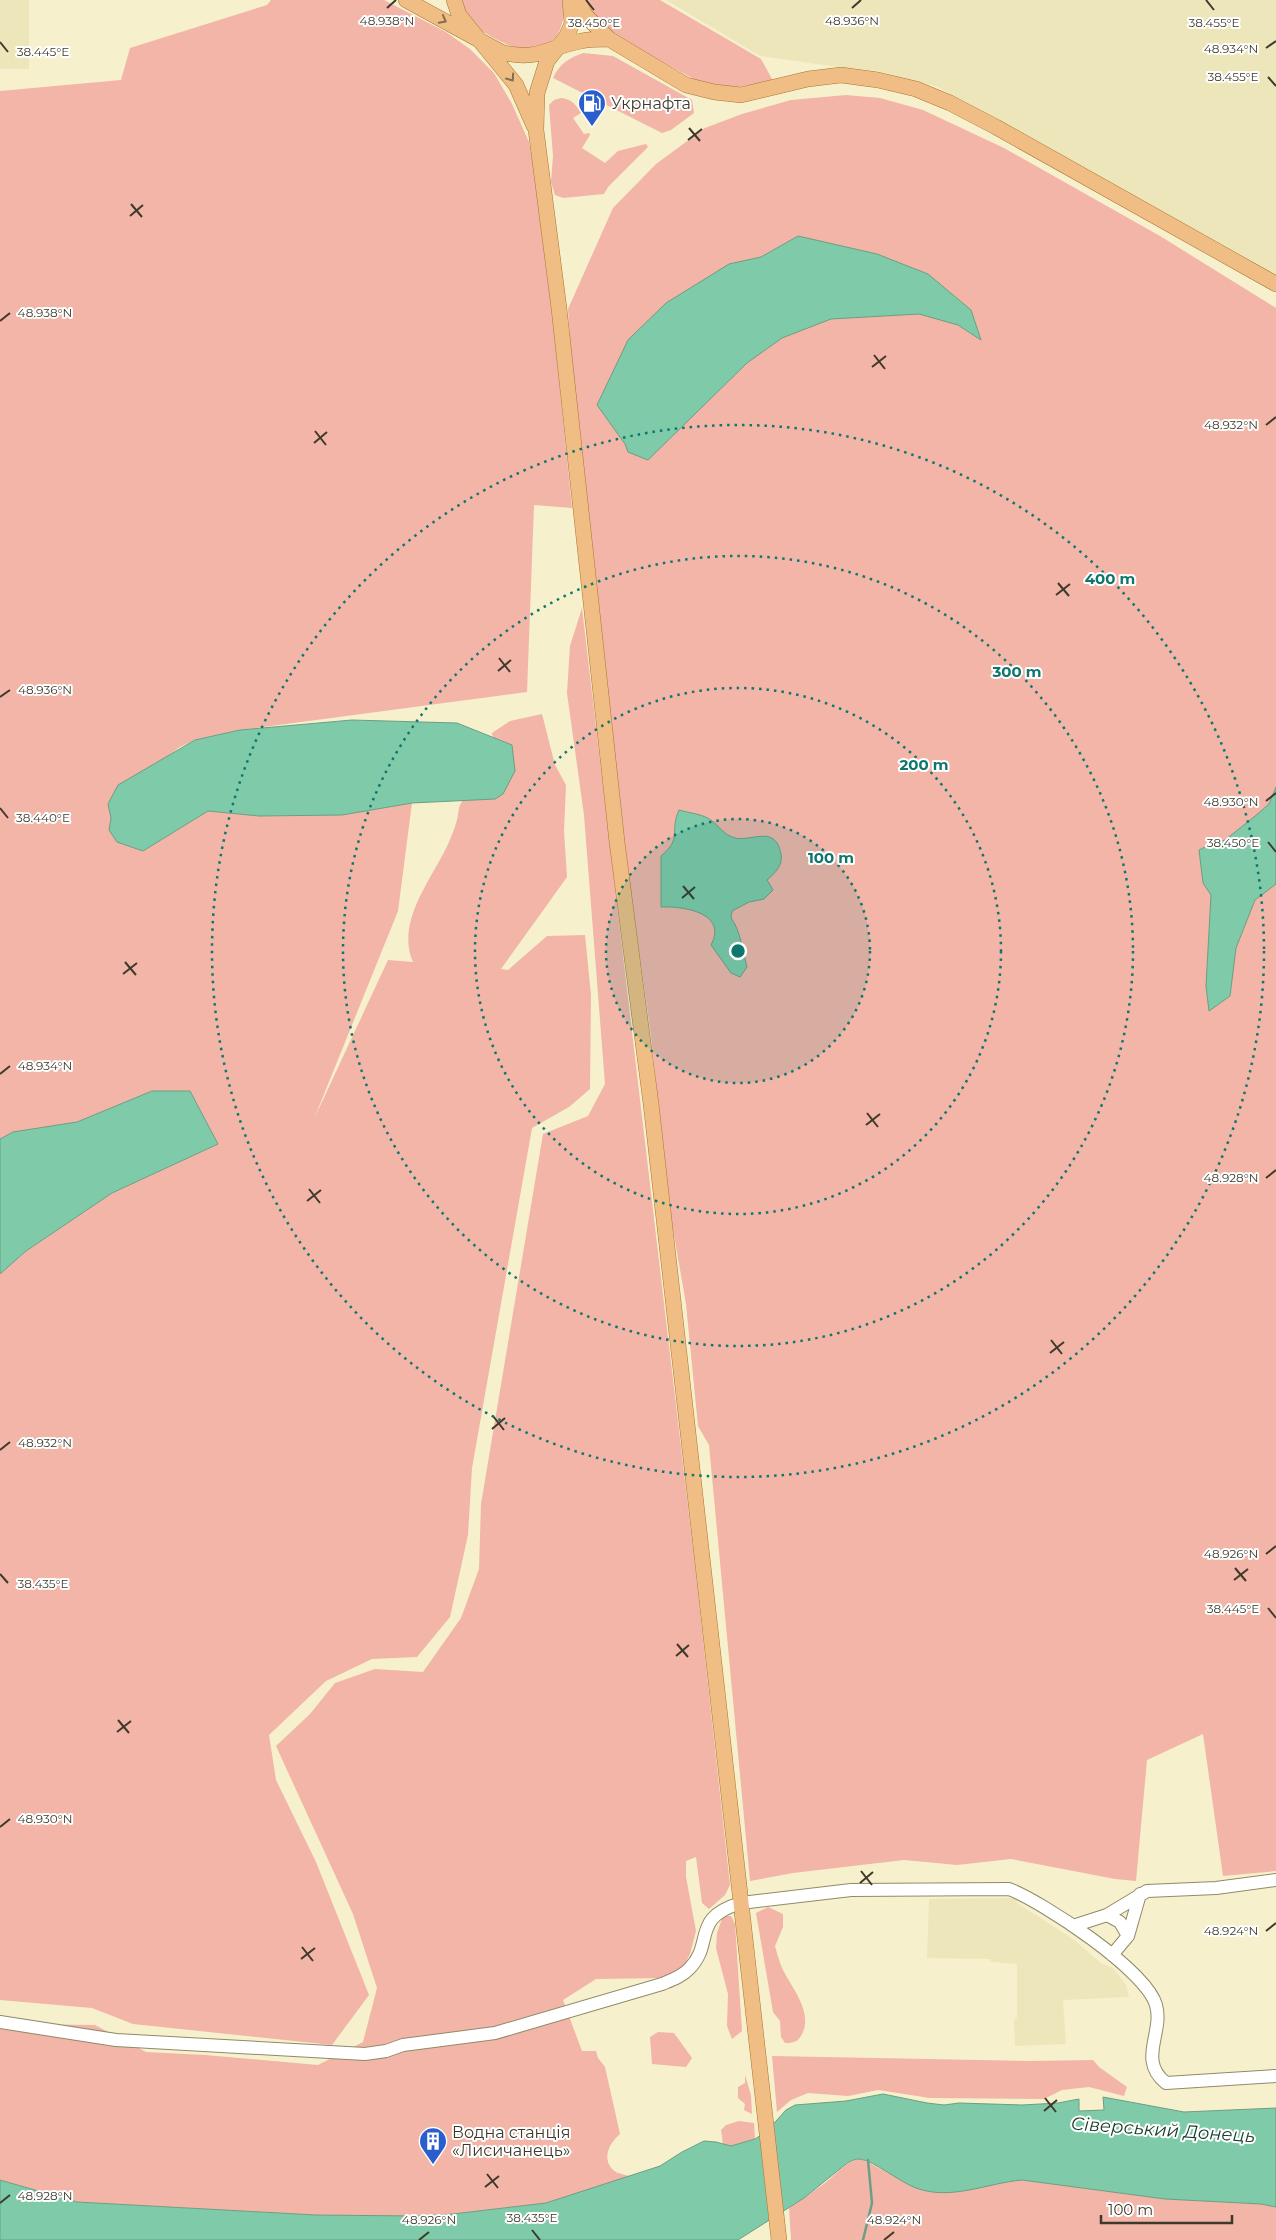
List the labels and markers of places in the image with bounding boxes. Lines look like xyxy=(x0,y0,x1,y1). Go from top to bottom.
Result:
fuel station icon: Укрнафта xyxy=(577,88,607,127)
place label: Укрнафта xyxy=(611,94,691,113)
centre of rings xyxy=(729,942,747,960)
place label: Водна станція «Лисичанець» xyxy=(452,2123,570,2160)
building icon: Водна станція «Лисичанець» xyxy=(418,2126,448,2165)

